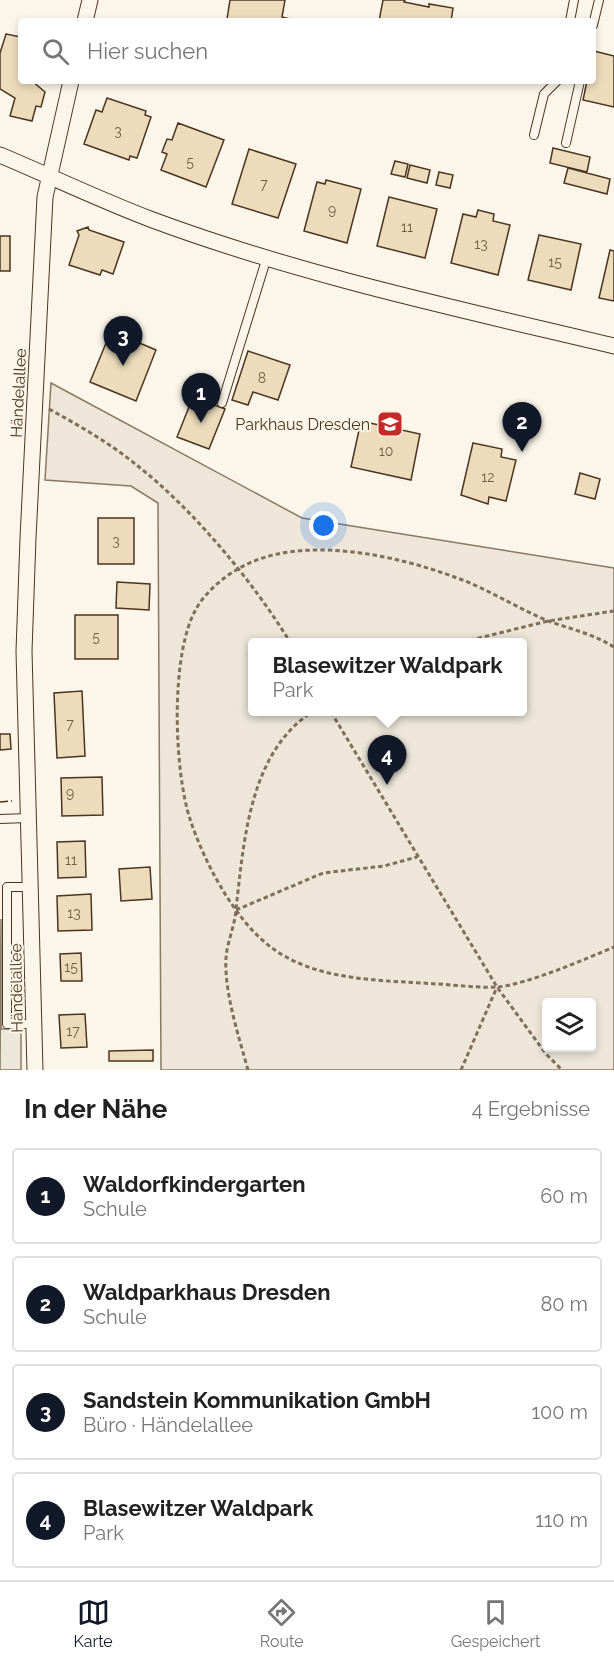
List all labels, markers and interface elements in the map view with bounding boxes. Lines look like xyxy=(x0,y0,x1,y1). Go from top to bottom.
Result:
search box xyxy=(18,18,596,84)
icon: search xyxy=(39,35,72,68)
text: Hier suchen xyxy=(87,38,208,64)
house number: 3 xyxy=(114,123,122,139)
house number: 5 xyxy=(186,154,194,170)
house number: 7 xyxy=(260,176,268,192)
house number: 9 xyxy=(328,202,336,218)
house number: 11 xyxy=(401,219,413,235)
house number: 13 xyxy=(474,236,488,252)
house number: 15 xyxy=(548,254,562,270)
pin: 3 xyxy=(104,316,142,366)
street label: Händelallee xyxy=(7,348,30,438)
house number: 8 xyxy=(258,370,266,386)
pin: 1 xyxy=(182,374,220,423)
pin: 2 xyxy=(502,402,542,452)
school or university icon: Parkhaus Dresden xyxy=(375,409,405,439)
place label: Parkhaus Dresden xyxy=(235,415,370,434)
house number: 10 xyxy=(379,443,393,459)
house number: 12 xyxy=(481,469,495,485)
your location xyxy=(309,511,338,540)
house number: 3 xyxy=(112,533,120,549)
house number: 5 xyxy=(92,629,100,645)
popup xyxy=(248,638,527,716)
text: Blasewitzer Waldpark xyxy=(272,652,503,678)
text: Park xyxy=(272,678,313,702)
house number: 7 xyxy=(66,716,74,732)
pin: 4 xyxy=(368,736,406,785)
house number: 9 xyxy=(66,785,74,801)
house number: 11 xyxy=(65,852,77,868)
house number: 13 xyxy=(67,905,81,921)
street label: Händelallee xyxy=(6,943,27,1033)
house number: 15 xyxy=(64,959,78,975)
map controls xyxy=(542,998,596,1052)
button: layers xyxy=(542,998,596,1052)
house number: 17 xyxy=(66,1023,80,1039)
text: In der Nähe xyxy=(24,1094,167,1124)
text: 4 Ergebnisse xyxy=(472,1097,590,1121)
text: Waldorfkindergarten xyxy=(83,1171,305,1197)
text: 1 xyxy=(41,1184,50,1208)
text: 60 m xyxy=(540,1184,588,1208)
text: Schule xyxy=(83,1197,147,1221)
text: Waldparkhaus Dresden xyxy=(83,1279,330,1305)
text: 2 xyxy=(40,1292,51,1316)
text: 80 m xyxy=(540,1292,588,1316)
text: Schule xyxy=(83,1305,147,1329)
text: Sandstein Kommunikation GmbH xyxy=(83,1387,431,1413)
text: 3 xyxy=(40,1400,51,1424)
text: 100 m xyxy=(531,1400,588,1424)
text: Büro · Händelallee xyxy=(83,1413,253,1437)
text: Blasewitzer Waldpark xyxy=(83,1495,313,1521)
text: 4 xyxy=(40,1508,51,1532)
text: 110 m xyxy=(535,1508,588,1532)
text: Park xyxy=(83,1521,124,1545)
tab: Karte xyxy=(74,1596,113,1651)
tab: Route xyxy=(260,1596,304,1651)
tab: Gespeichert xyxy=(451,1596,540,1651)

